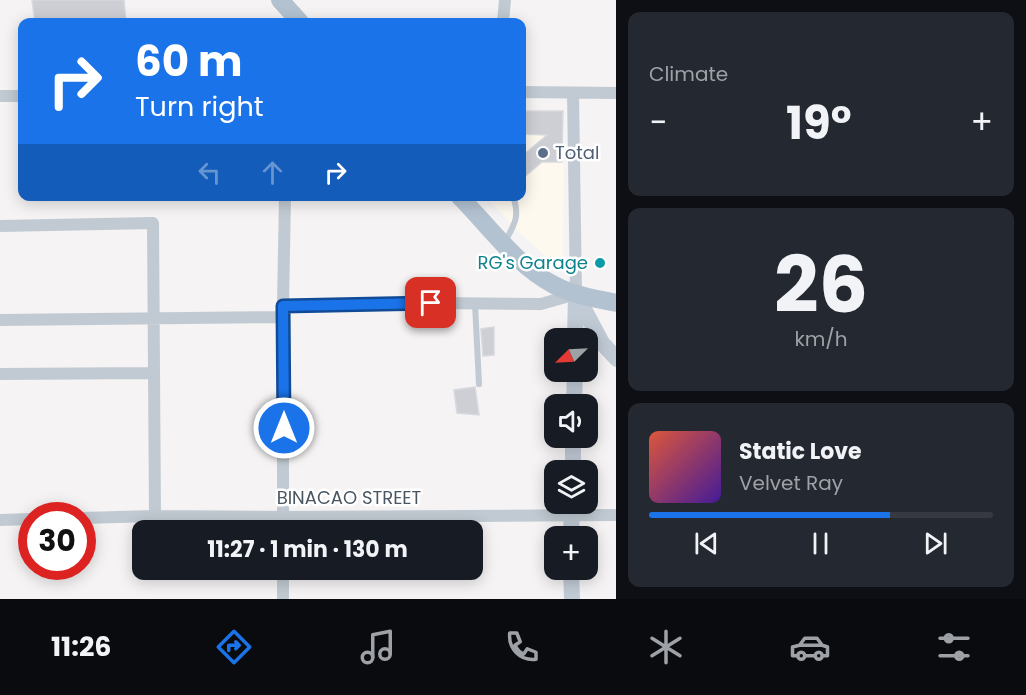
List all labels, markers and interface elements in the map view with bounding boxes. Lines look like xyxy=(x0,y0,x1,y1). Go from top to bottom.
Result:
text: 60 m xyxy=(135,32,243,91)
icon: right xyxy=(36,42,114,120)
text: Climate xyxy=(649,60,728,88)
text: Turn right xyxy=(135,88,264,125)
text: 19° xyxy=(786,92,852,155)
text: − xyxy=(649,99,667,146)
text: + xyxy=(970,99,993,146)
place label: Total xyxy=(555,140,599,165)
marker: Total xyxy=(536,146,550,160)
icon: left xyxy=(193,156,226,189)
icon: ahead xyxy=(256,156,289,189)
icon: right xyxy=(319,156,352,189)
text: 26 xyxy=(774,230,868,339)
place label: RG's Garage xyxy=(478,250,588,275)
marker: RG's Garage xyxy=(593,256,607,270)
pin xyxy=(405,277,456,328)
icon: arrive xyxy=(414,286,447,319)
text: km/h xyxy=(794,325,848,353)
north arrow xyxy=(544,328,598,382)
map controls xyxy=(544,328,598,580)
button: sound xyxy=(544,394,598,448)
position arrow xyxy=(252,396,316,460)
text: Static Love xyxy=(739,436,862,467)
button: layers xyxy=(544,460,598,514)
text: Velvet Ray xyxy=(739,469,843,497)
street label: BINACAO STREET xyxy=(277,485,422,510)
speed limit sign: 30 xyxy=(18,502,96,580)
button: + xyxy=(544,526,598,580)
icon: previous xyxy=(690,527,723,560)
icon: pause xyxy=(804,527,837,560)
icon: next xyxy=(919,527,952,560)
text: 11:27 · 1 min · 130 m xyxy=(207,534,408,565)
icon: directions xyxy=(213,626,255,668)
icon: music xyxy=(357,626,399,668)
icon: phone xyxy=(501,626,543,668)
icon: climate xyxy=(645,626,687,668)
icon: car xyxy=(789,626,831,668)
icon: filters xyxy=(933,626,975,668)
text: 11:26 xyxy=(51,628,112,665)

